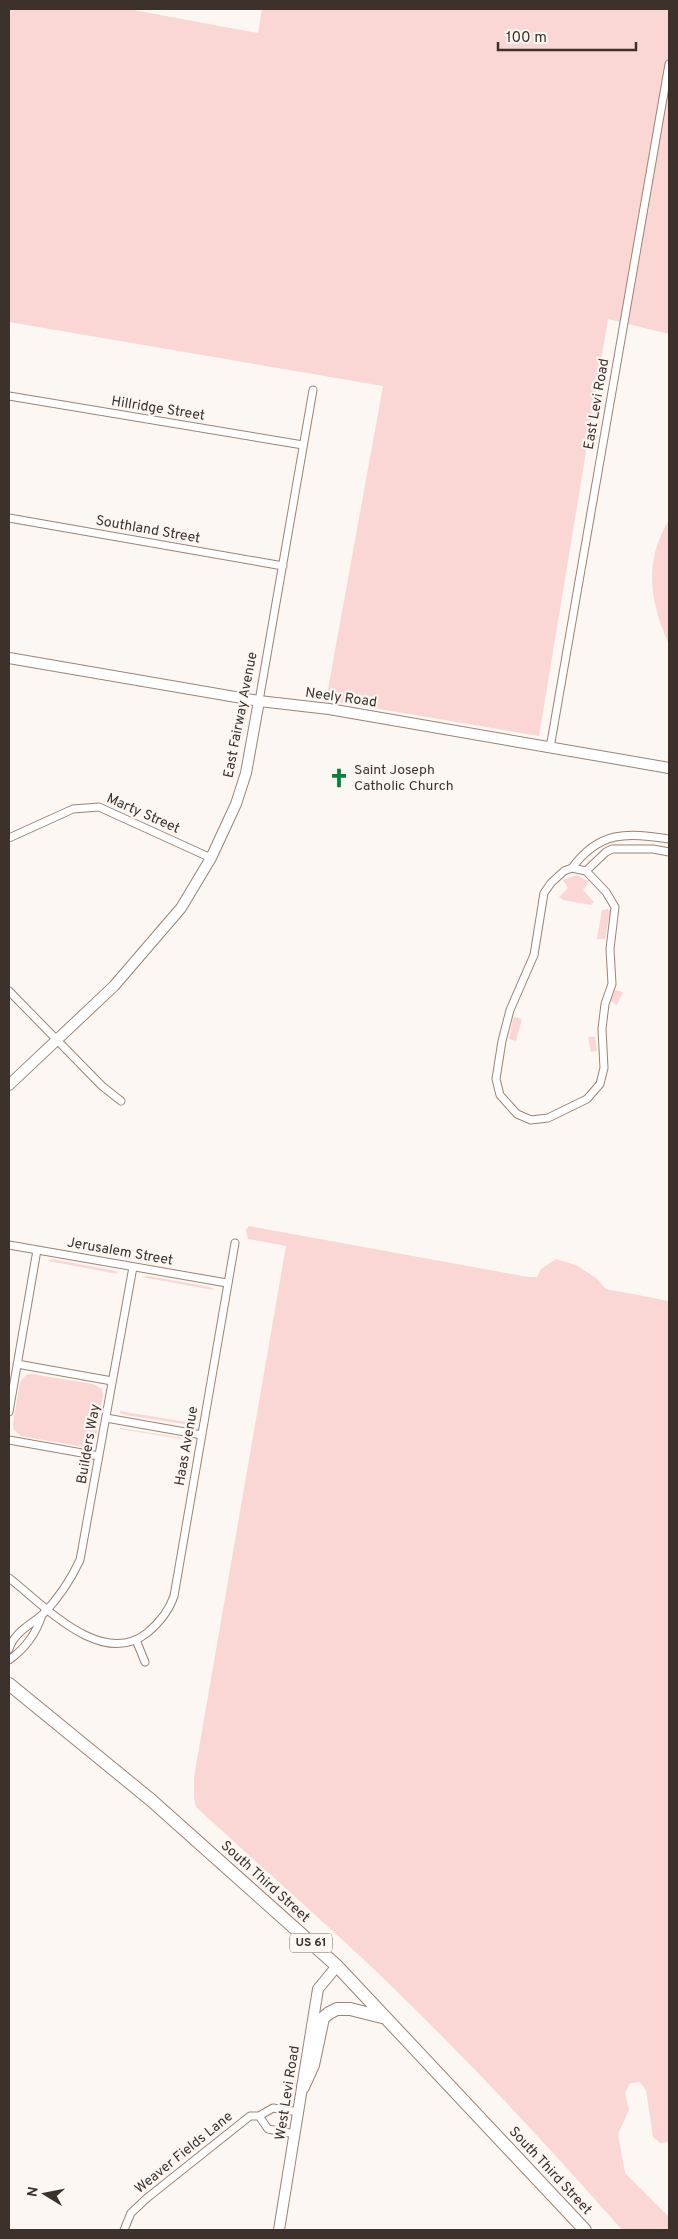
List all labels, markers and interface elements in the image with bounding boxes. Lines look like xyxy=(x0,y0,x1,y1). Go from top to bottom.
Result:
scale bar xyxy=(498,20,636,52)
text: 100 m xyxy=(506,29,547,48)
street label: East Levi Road xyxy=(581,357,613,451)
street label: Hillridge Street xyxy=(110,393,206,425)
street label: Southland Street xyxy=(94,512,202,548)
street label: East Fairway Avenue xyxy=(220,651,262,779)
street label: Neely Road xyxy=(304,685,378,711)
place label: Saint Joseph Catholic Church xyxy=(354,762,454,795)
church icon: Saint Joseph Catholic Church xyxy=(328,767,350,789)
street label: Marty Street xyxy=(104,790,182,838)
street label: Jerusalem Street xyxy=(66,1234,174,1270)
street label: Builders Way xyxy=(74,1403,104,1485)
street label: Haas Avenue xyxy=(172,1405,202,1487)
street label: South Third Street xyxy=(217,1838,313,1926)
road number: US 61 xyxy=(290,1934,332,1952)
street label: West Levi Road xyxy=(272,2045,304,2141)
street label: Weaver Fields Lane xyxy=(132,2108,236,2198)
street label: South Third Street xyxy=(505,2124,595,2218)
north arrow xyxy=(20,2169,70,2219)
text: N xyxy=(24,2186,43,2198)

